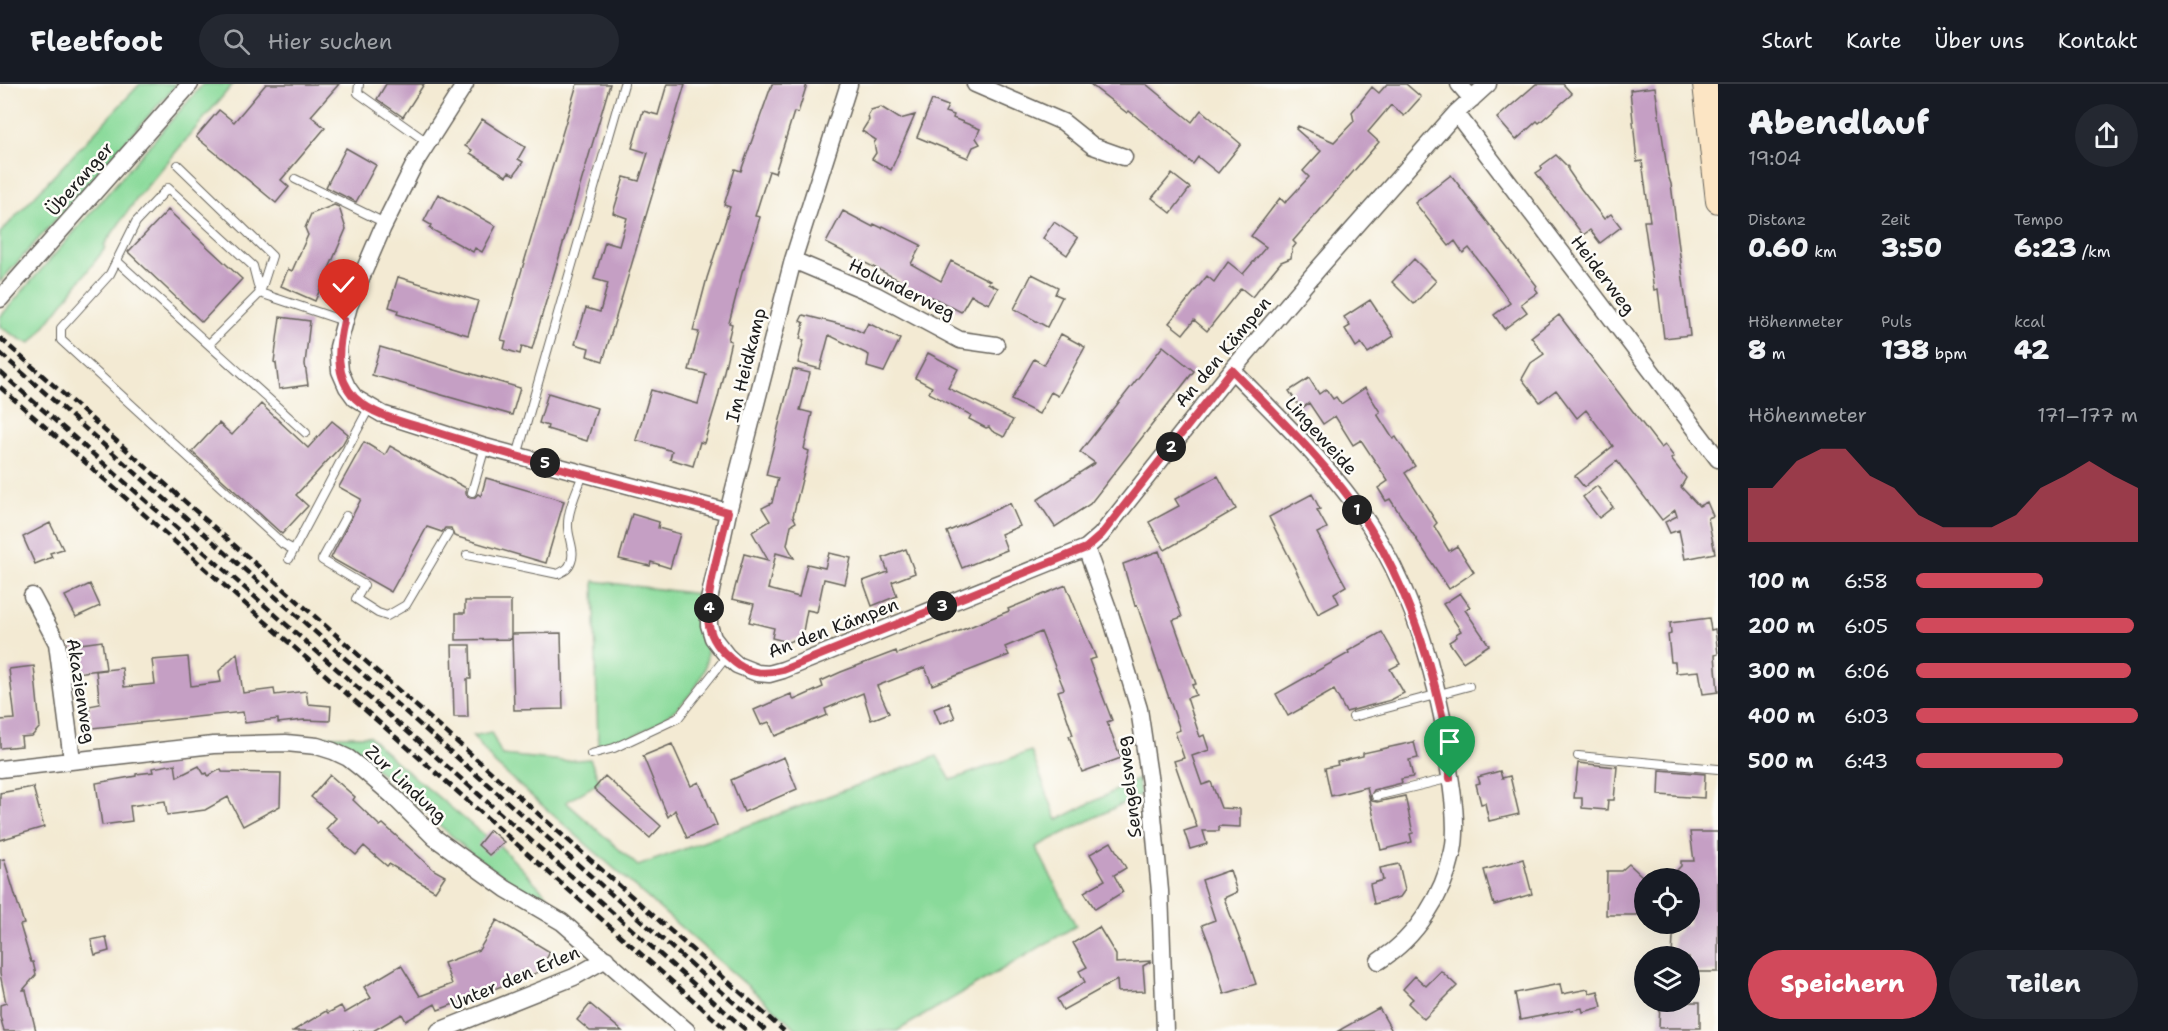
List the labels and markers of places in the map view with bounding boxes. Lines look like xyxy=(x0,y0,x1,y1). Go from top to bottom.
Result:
pin xyxy=(318,259,369,321)
pin: 2 xyxy=(1156,432,1186,462)
pin: 5 xyxy=(530,448,560,478)
pin: 1 xyxy=(1342,495,1372,525)
pin: 3 xyxy=(927,591,957,621)
pin: 4 xyxy=(694,593,724,623)
pin xyxy=(1424,716,1475,778)

